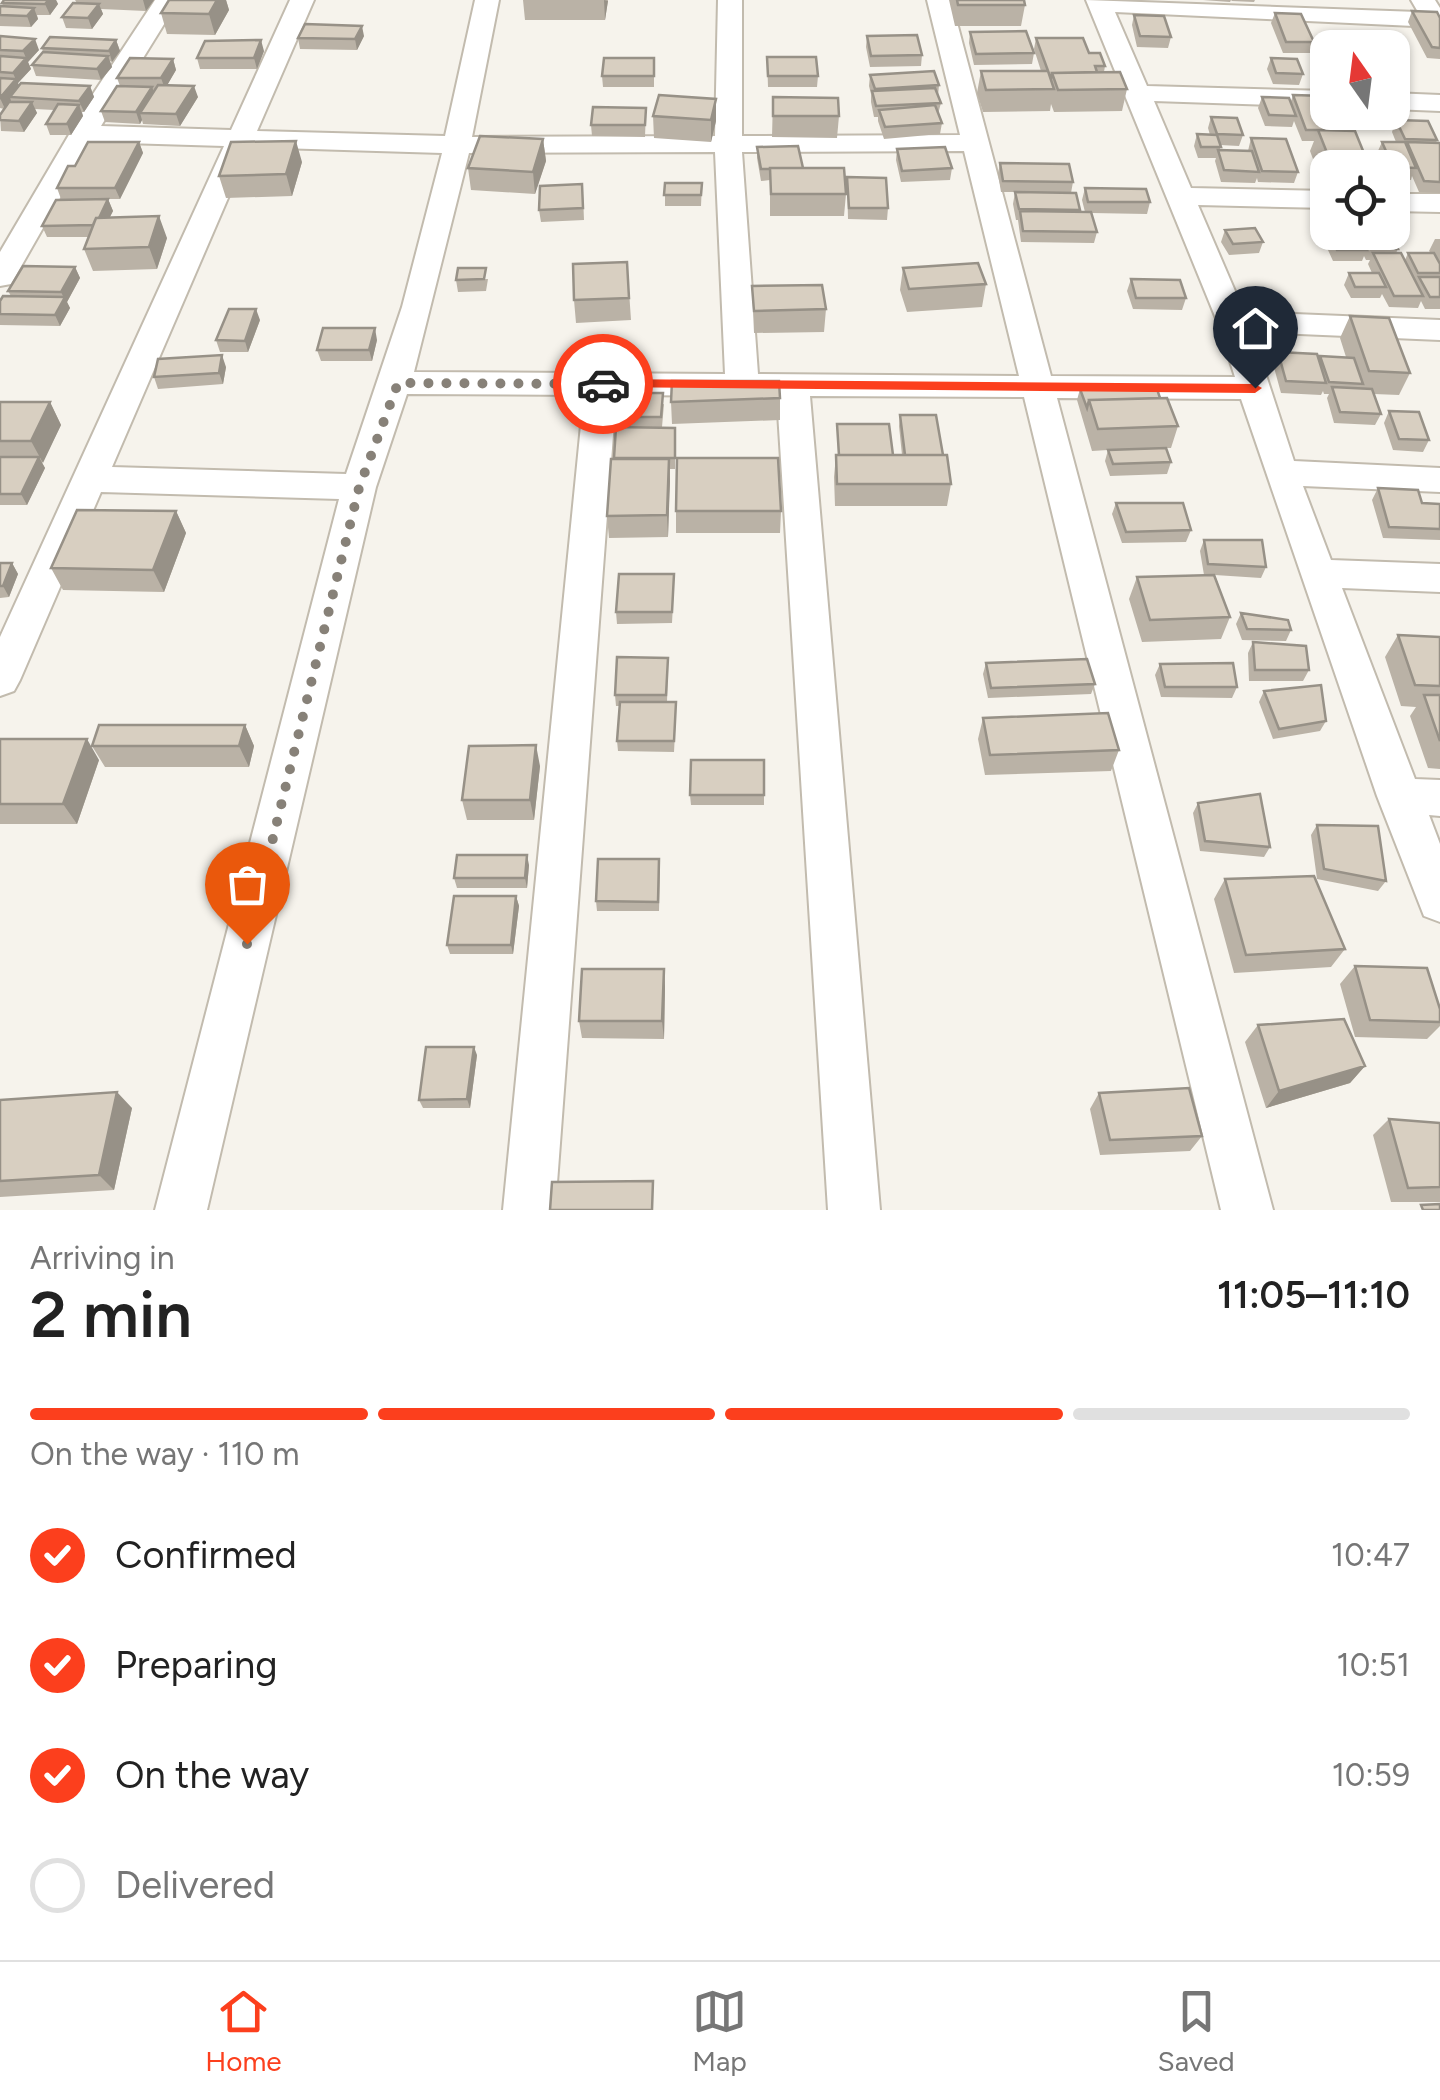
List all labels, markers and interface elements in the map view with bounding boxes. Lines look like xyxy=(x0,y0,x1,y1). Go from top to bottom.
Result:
north arrow xyxy=(1310,30,1410,130)
map controls xyxy=(1310,30,1410,250)
button: locate xyxy=(1310,150,1410,250)
pin xyxy=(1213,286,1298,389)
icon: home xyxy=(1228,301,1283,356)
courier xyxy=(553,334,653,434)
icon: car xyxy=(576,357,631,412)
pin xyxy=(205,842,290,945)
icon: bag xyxy=(220,857,275,912)
text: Arriving in xyxy=(30,1239,175,1277)
text: 11:05–11:10 xyxy=(1217,1272,1410,1318)
text: 2 min xyxy=(30,1275,192,1353)
text: On the way · 110 m xyxy=(30,1435,300,1473)
icon: check xyxy=(30,1528,85,1583)
text: Confirmed xyxy=(115,1532,297,1578)
text: 10:47 xyxy=(1331,1536,1410,1574)
icon: check xyxy=(30,1638,85,1693)
text: Preparing xyxy=(115,1642,277,1688)
text: 10:51 xyxy=(1337,1646,1410,1684)
icon: check xyxy=(30,1748,85,1803)
text: On the way xyxy=(115,1752,309,1798)
text: 10:59 xyxy=(1332,1756,1410,1794)
text: Delivered xyxy=(115,1862,275,1908)
tab: Home xyxy=(205,1984,282,2078)
tab: Map xyxy=(692,1984,747,2078)
tab: Saved xyxy=(1158,1984,1235,2078)

